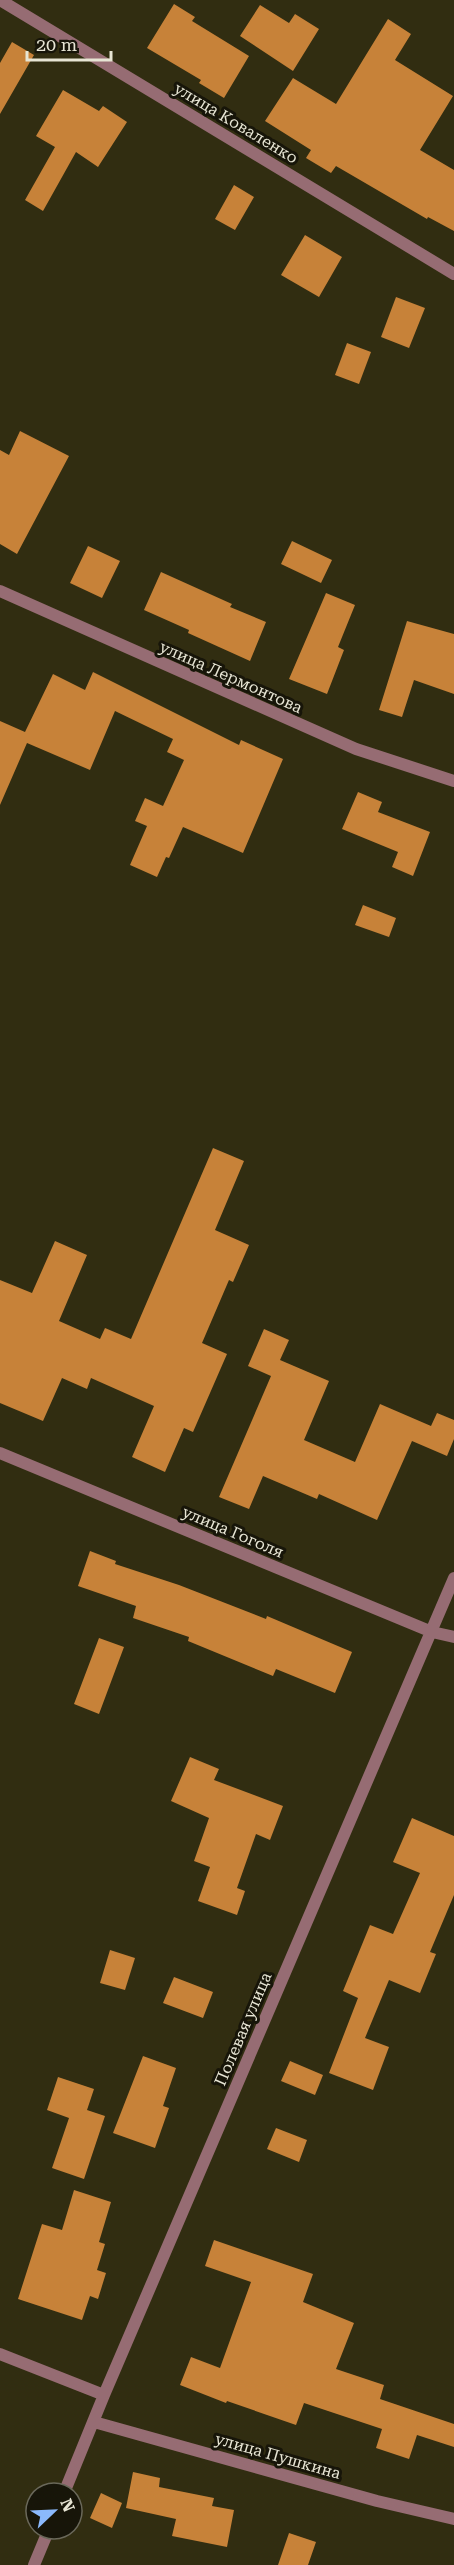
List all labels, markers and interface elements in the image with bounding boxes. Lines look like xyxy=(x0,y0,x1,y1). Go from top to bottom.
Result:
scale bar xyxy=(27,24,111,62)
text: 20 m xyxy=(36,34,77,55)
street label: улица Коваленко xyxy=(171,79,301,168)
street label: улица Лермонтова xyxy=(157,637,306,717)
street label: улица Гоголя xyxy=(180,1502,286,1562)
street label: Полевая улица xyxy=(211,1969,276,2089)
street label: улица Пушкина xyxy=(213,2429,343,2483)
north arrow xyxy=(24,2481,84,2541)
text: N xyxy=(56,2496,79,2515)

